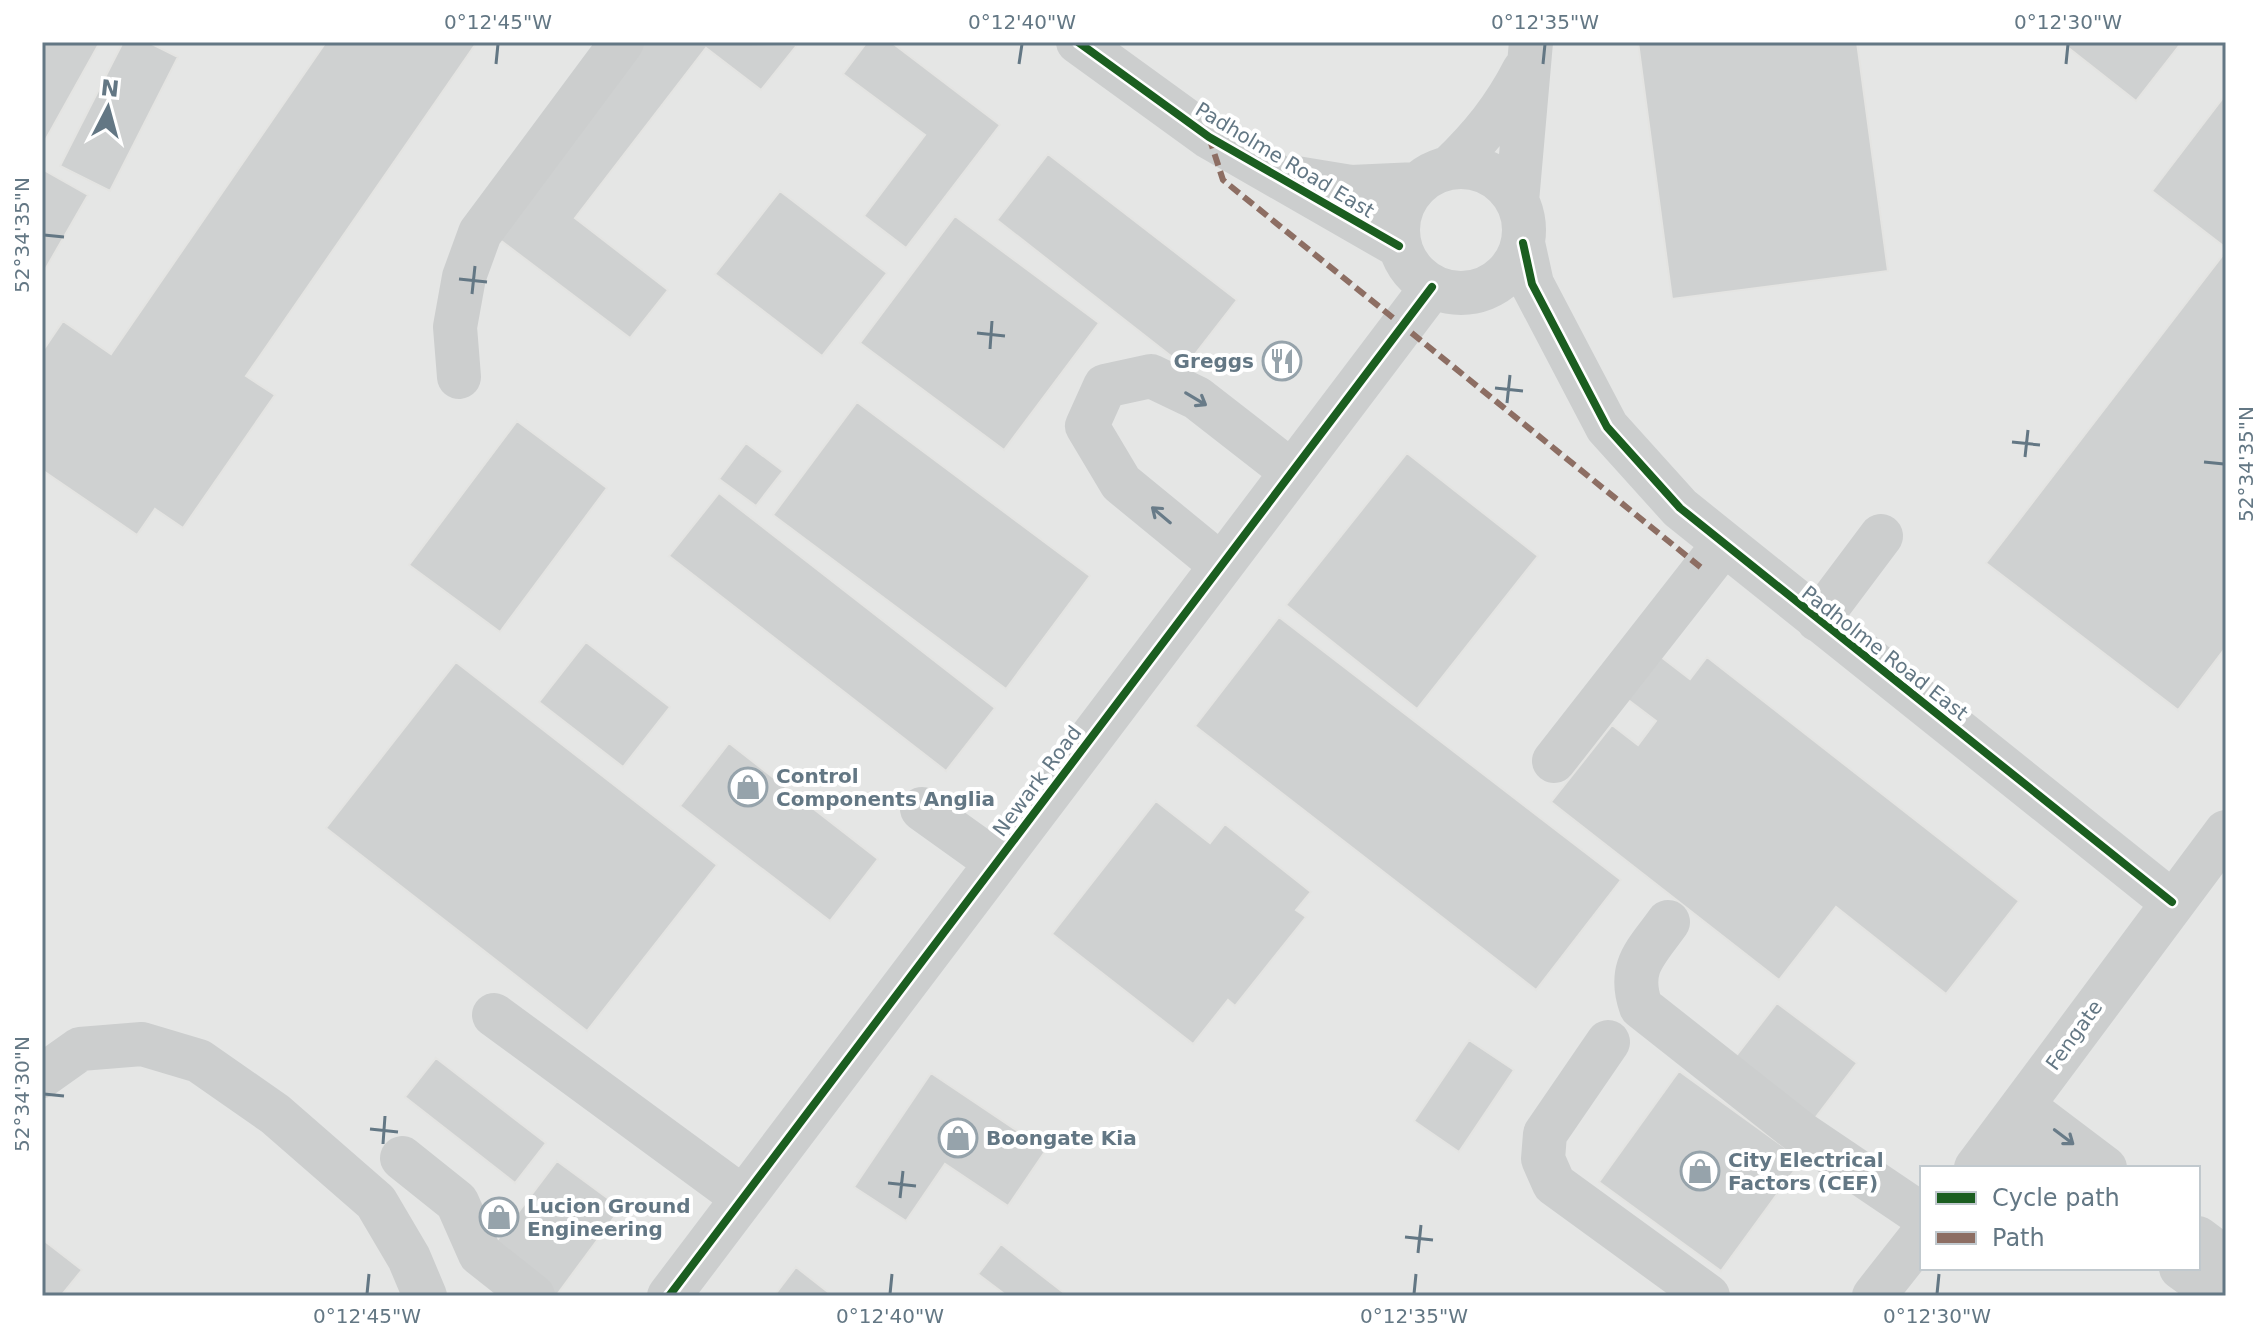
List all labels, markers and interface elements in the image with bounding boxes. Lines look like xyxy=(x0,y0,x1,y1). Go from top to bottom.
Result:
text: 0°12'45"W xyxy=(444,10,552,34)
text: 0°12'40"W xyxy=(968,10,1076,34)
text: 0°12'35"W xyxy=(1491,10,1599,34)
text: 0°12'30"W xyxy=(2014,10,2122,34)
north arrow xyxy=(68,68,148,148)
text: N xyxy=(100,75,121,102)
street label: Padholme Road East xyxy=(1191,97,1379,223)
text: 52°34'35"N xyxy=(10,177,34,293)
restaurant icon: Greggs xyxy=(1261,340,1303,382)
place label: Greggs xyxy=(1174,349,1254,373)
one-way arrow xyxy=(1184,391,1207,407)
text: 52°34'35"N xyxy=(2234,406,2258,522)
one-way arrow xyxy=(1152,506,1172,524)
street label: Padholme Road East xyxy=(1797,581,1973,725)
street label: Newark Road xyxy=(988,721,1086,841)
place label: Control Components Anglia xyxy=(776,764,995,811)
shop icon: Control Components Anglia xyxy=(727,766,769,808)
street label: Fengate xyxy=(2041,995,2107,1075)
text: 52°34'30"N xyxy=(10,1036,34,1152)
shop icon: Boongate Kia xyxy=(937,1117,979,1159)
place label: Boongate Kia xyxy=(986,1126,1137,1150)
one-way arrow xyxy=(2053,1129,2074,1146)
place label: City Electrical Factors (CEF) xyxy=(1728,1148,1884,1195)
shop icon: City Electrical Factors (CEF) xyxy=(1679,1150,1721,1192)
legend xyxy=(1920,1166,2200,1270)
text: Cycle path xyxy=(1992,1184,2120,1212)
place label: Lucion Ground Engineering xyxy=(527,1194,690,1241)
shop icon: Lucion Ground Engineering xyxy=(478,1196,520,1238)
text: Path xyxy=(1992,1224,2045,1252)
text: 0°12'45"W xyxy=(313,1304,421,1328)
text: 0°12'40"W xyxy=(836,1304,944,1328)
text: 0°12'35"W xyxy=(1360,1304,1468,1328)
text: 0°12'30"W xyxy=(1883,1304,1991,1328)

